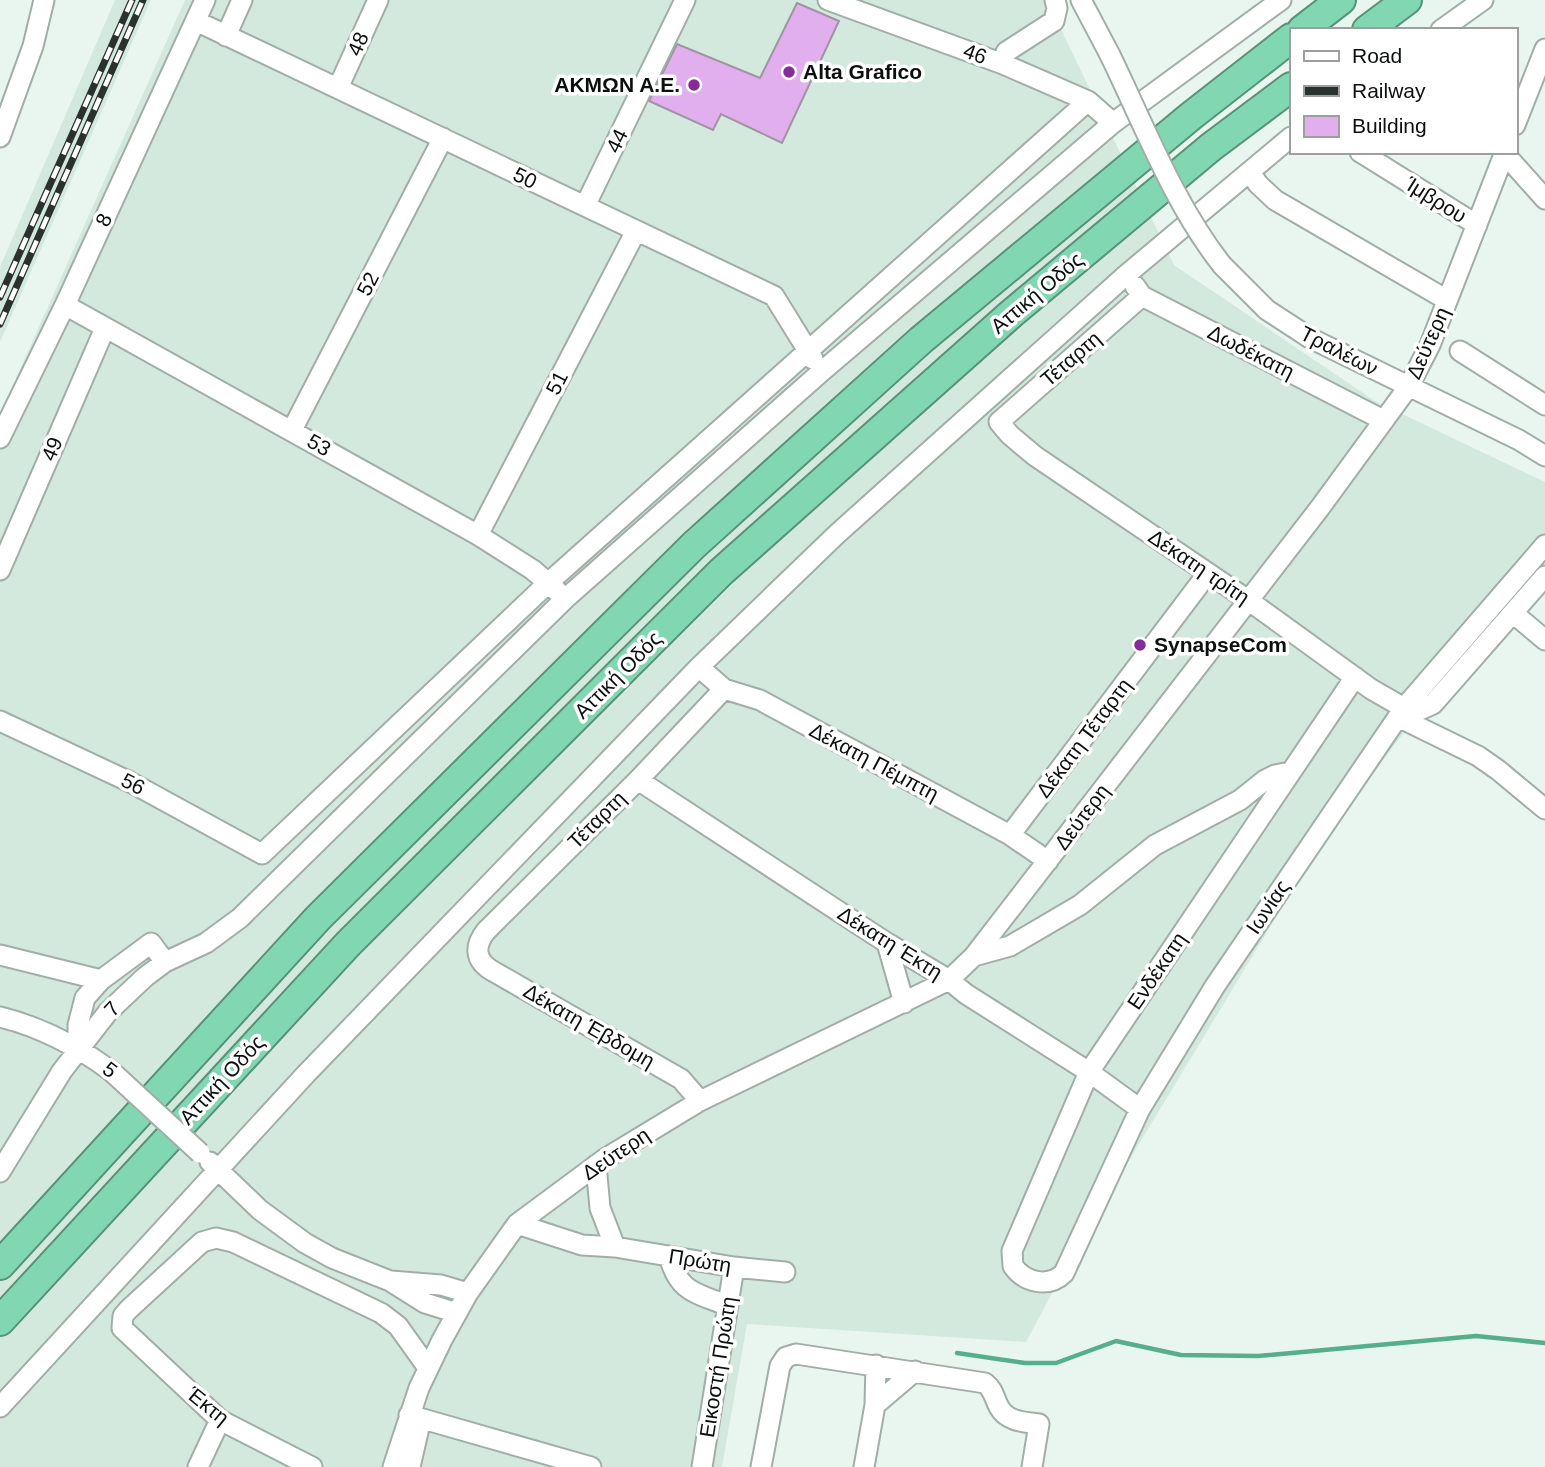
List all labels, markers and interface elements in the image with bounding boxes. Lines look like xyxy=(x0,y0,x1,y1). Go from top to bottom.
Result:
street label: 48 xyxy=(342,28,373,59)
legend xyxy=(1290,28,1517,154)
street label: 46 xyxy=(960,39,990,68)
text: Road xyxy=(1352,44,1402,67)
place label: Alta Grafico xyxy=(803,60,922,83)
marker: Alta Grafico xyxy=(781,64,797,80)
place label: ΑΚΜΩΝ Α.Ε. xyxy=(554,73,680,96)
marker: ΑΚΜΩΝ Α.Ε. xyxy=(686,77,702,93)
text: Railway xyxy=(1352,79,1426,102)
text: Building xyxy=(1352,114,1427,137)
street label: 44 xyxy=(601,125,632,156)
street label: 50 xyxy=(510,162,541,193)
street label: Ίμβρου xyxy=(1401,171,1471,227)
street label: 8 xyxy=(91,210,116,230)
street label: Αττική Οδός xyxy=(986,247,1087,338)
street label: 52 xyxy=(352,268,383,299)
street label: Δεύτερη xyxy=(1402,303,1454,382)
street label: Δωδέκατη xyxy=(1204,320,1298,383)
street label: Τραλέων xyxy=(1297,321,1382,380)
street label: Τέταρτη xyxy=(1036,326,1105,391)
street label: 51 xyxy=(541,367,572,398)
street label: 53 xyxy=(303,429,335,460)
street label: 49 xyxy=(36,434,67,464)
street label: Δέκατη τρίτη xyxy=(1145,524,1254,609)
street label: Αττική Οδός xyxy=(570,627,666,723)
place label: SynapseCom xyxy=(1154,633,1287,656)
marker: SynapseCom xyxy=(1132,637,1148,653)
street label: Δέκατη Τέταρτη xyxy=(1031,674,1136,802)
street label: Δέκατη Πέμπτη xyxy=(806,718,943,805)
street label: 56 xyxy=(118,768,149,799)
street label: Δεύτερη xyxy=(1050,779,1114,854)
street label: Τέταρτη xyxy=(563,786,630,853)
street label: Ιωνίας xyxy=(1241,876,1294,938)
street label: Δέκατη Έκτη xyxy=(834,901,947,984)
street label: Ενδέκατη xyxy=(1122,928,1191,1014)
street label: Δέκατη Έβδομη xyxy=(520,979,659,1072)
street label: 7 xyxy=(99,997,124,1021)
street label: Αττική Οδός xyxy=(175,1030,269,1129)
street label: 5 xyxy=(99,1057,122,1082)
street label: Δεύτερη xyxy=(578,1123,654,1184)
street label: Πρώτη xyxy=(667,1244,733,1277)
street label: Εικοστή Πρώτη xyxy=(695,1295,740,1439)
street label: Έκτη xyxy=(182,1381,234,1429)

